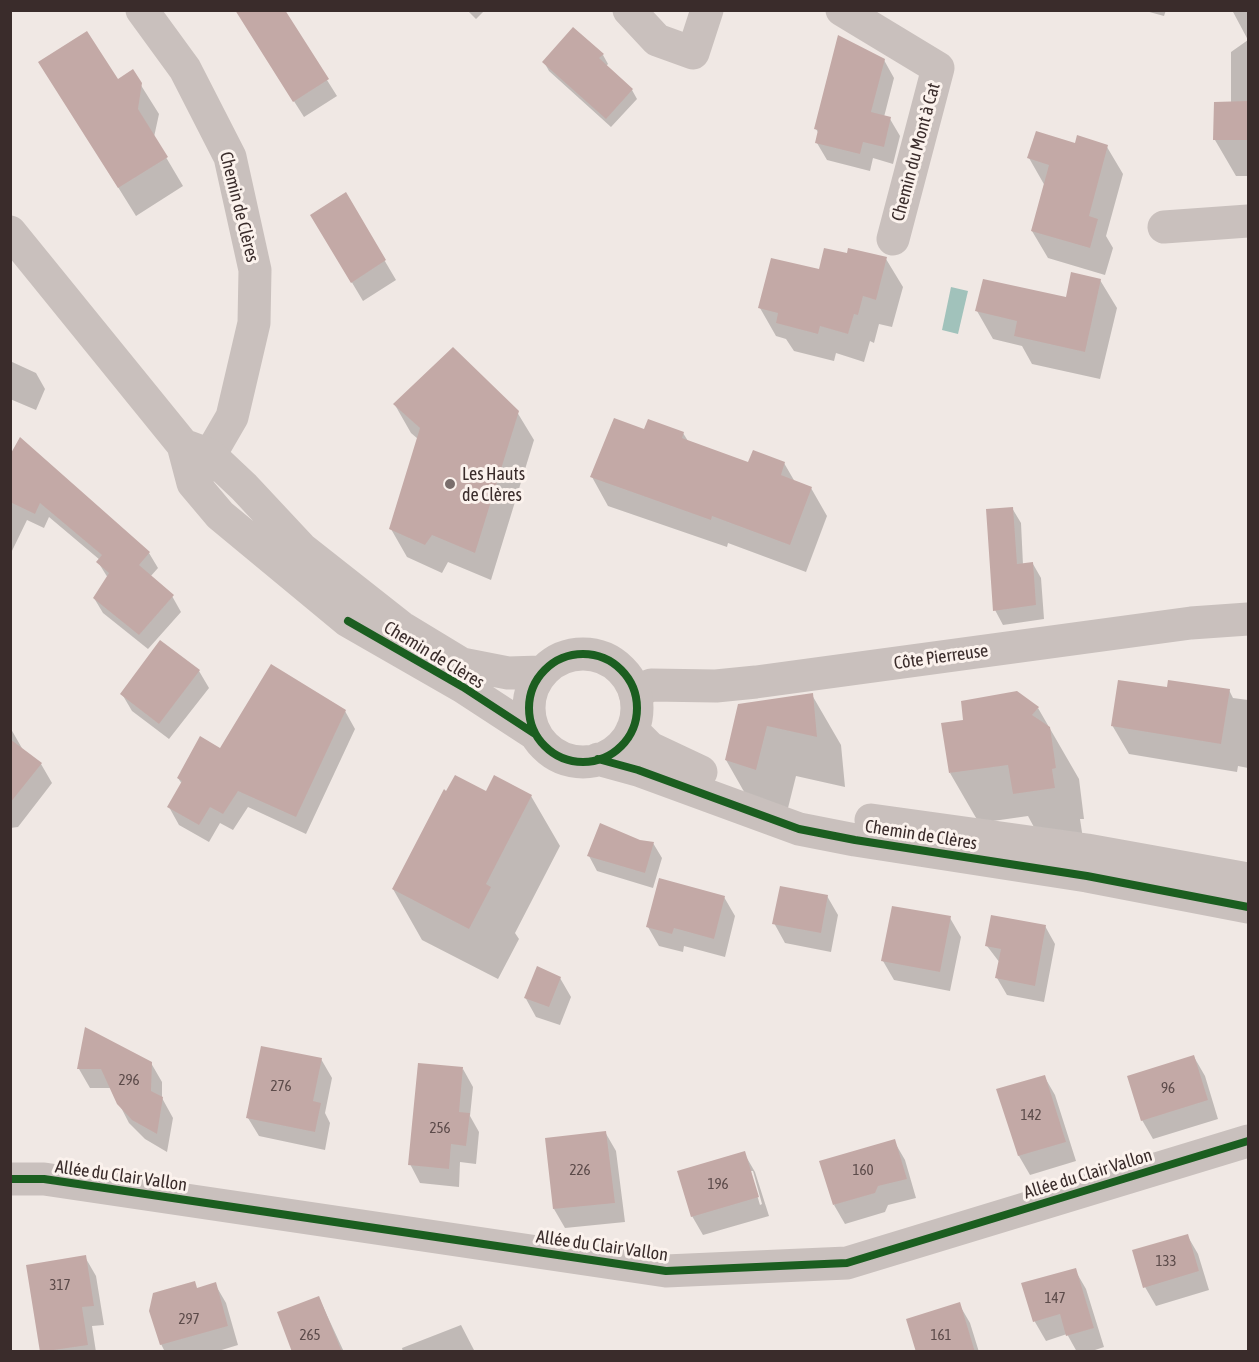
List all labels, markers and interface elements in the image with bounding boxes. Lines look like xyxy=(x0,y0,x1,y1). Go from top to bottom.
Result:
street label: Chemin du Mont à Cat xyxy=(887,80,945,224)
street label: Chemin de Clères xyxy=(215,149,263,265)
place label: Les Hauts de Clères xyxy=(462,463,525,506)
marker: Les Hauts de Clères xyxy=(443,477,457,491)
street label: Chemin de Clères xyxy=(380,617,488,693)
street label: Côte Pierreuse xyxy=(892,640,990,674)
street label: Chemin de Clères xyxy=(863,815,979,855)
house number: 296 xyxy=(118,1071,140,1089)
house number: 276 xyxy=(270,1077,292,1095)
house number: 96 xyxy=(1161,1079,1175,1097)
house number: 142 xyxy=(1020,1106,1042,1124)
house number: 256 xyxy=(429,1119,451,1137)
street label: Allée du Clair Vallon xyxy=(1021,1144,1155,1204)
street label: Allée du Clair Vallon xyxy=(54,1156,188,1196)
house number: 226 xyxy=(569,1161,591,1179)
house number: 160 xyxy=(852,1161,874,1179)
house number: 196 xyxy=(707,1175,729,1193)
street label: Allée du Clair Vallon xyxy=(535,1226,669,1266)
house number: 133 xyxy=(1155,1252,1177,1270)
house number: 317 xyxy=(49,1276,71,1294)
house number: 147 xyxy=(1044,1289,1066,1307)
house number: 297 xyxy=(178,1310,200,1328)
house number: 265 xyxy=(299,1326,321,1344)
house number: 161 xyxy=(930,1326,952,1344)

